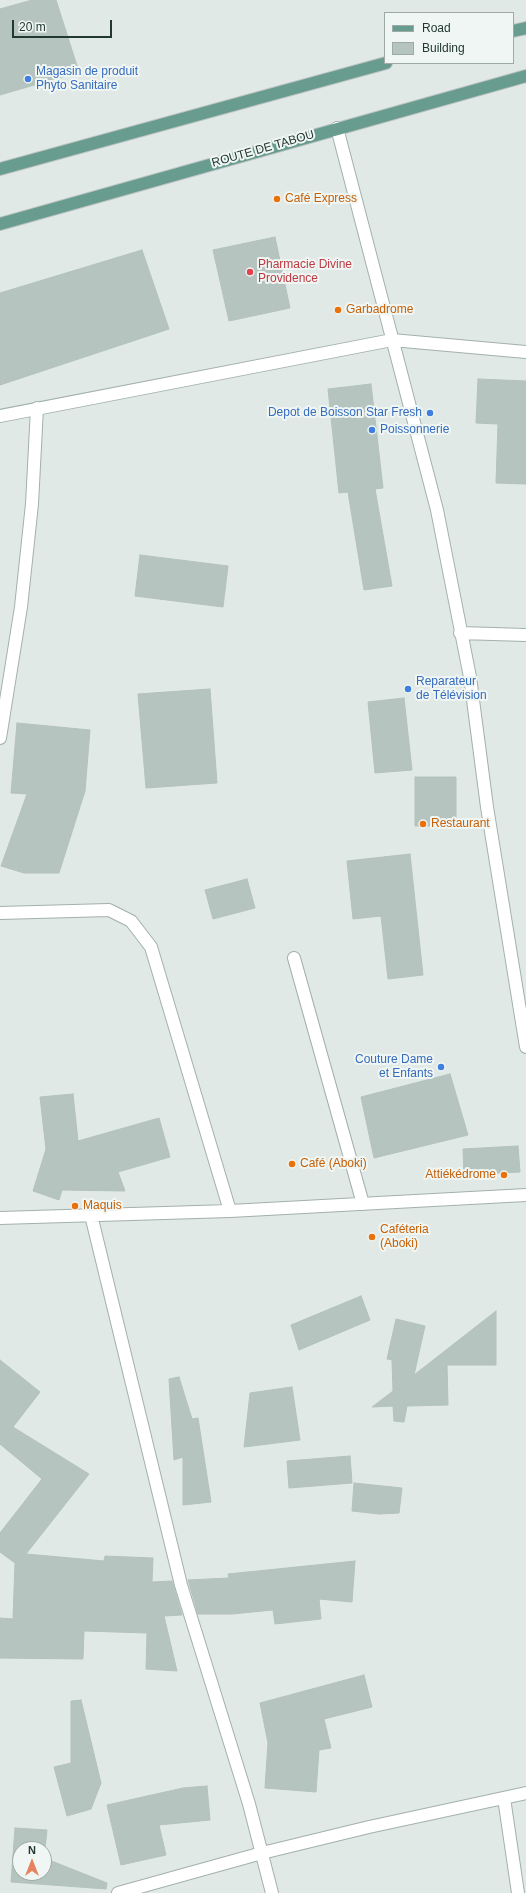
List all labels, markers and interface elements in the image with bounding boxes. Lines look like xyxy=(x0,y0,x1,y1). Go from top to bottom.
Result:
scale bar xyxy=(14,12,114,38)
legend xyxy=(384,12,514,64)
text: 20 m xyxy=(19,20,46,34)
text: Road xyxy=(422,21,451,35)
text: Building xyxy=(422,41,465,55)
place label: Magasin de produit Phyto Sanitaire xyxy=(36,65,138,93)
marker: Magasin de produit Phyto Sanitaire xyxy=(23,74,33,84)
street label: ROUTE DE TABOU xyxy=(210,127,316,171)
place label: Café Express xyxy=(285,192,357,206)
marker: Café Express xyxy=(272,194,282,204)
place label: Pharmacie Divine Providence xyxy=(258,258,352,286)
marker: Pharmacie Divine Providence xyxy=(245,267,255,277)
place label: Garbadrome xyxy=(346,303,413,317)
marker: Garbadrome xyxy=(333,305,343,315)
place label: Depot de Boisson Star Fresh xyxy=(268,406,422,420)
marker: Depot de Boisson Star Fresh xyxy=(425,408,435,418)
place label: Poissonnerie xyxy=(380,423,449,437)
marker: Poissonnerie xyxy=(367,425,377,435)
place label: Reparateur de Télévision xyxy=(416,675,487,703)
marker: Reparateur de Télévision xyxy=(403,684,413,694)
place label: Restaurant xyxy=(431,817,490,831)
marker: Restaurant xyxy=(418,819,428,829)
place label: Couture Dame et Enfants xyxy=(355,1053,433,1081)
marker: Couture Dame et Enfants xyxy=(436,1062,446,1072)
place label: Café (Aboki) xyxy=(300,1157,367,1171)
marker: Café (Aboki) xyxy=(287,1159,297,1169)
place label: Attiékédrome xyxy=(425,1168,496,1182)
marker: Attiékédrome xyxy=(499,1170,509,1180)
place label: Maquis xyxy=(83,1199,122,1213)
marker: Maquis xyxy=(70,1201,80,1211)
place label: Caféteria (Aboki) xyxy=(380,1223,429,1251)
marker: Caféteria (Aboki) xyxy=(367,1232,377,1242)
north arrow xyxy=(12,1841,52,1881)
text: N xyxy=(28,1844,36,1856)

